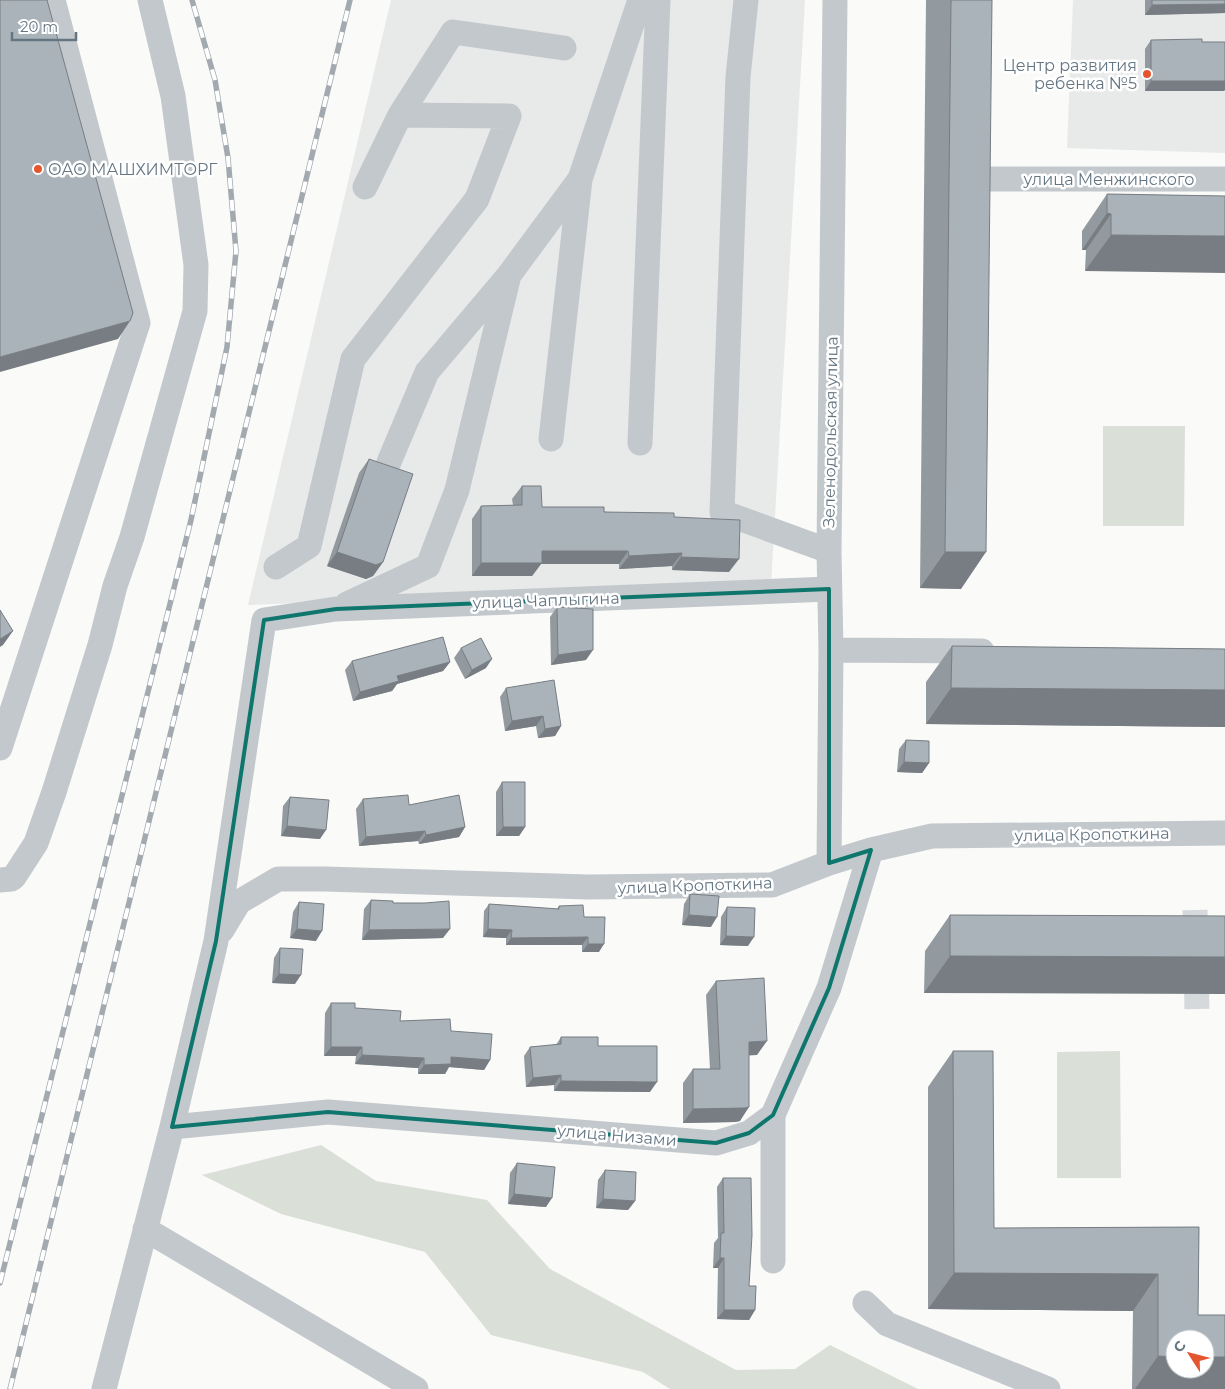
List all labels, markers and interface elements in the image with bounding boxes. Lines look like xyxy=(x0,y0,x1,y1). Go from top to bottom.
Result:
scale bar xyxy=(12,10,76,42)
text: 20 m xyxy=(20,17,58,36)
place label: Центр развития ребенка №5 xyxy=(1003,56,1137,93)
marker: Центр развития ребенка №5 xyxy=(1141,68,1153,80)
place label: ОАО МАШХИМТОРГ xyxy=(48,160,218,179)
marker: ОАО МАШХИМТОРГ xyxy=(32,163,44,175)
street label: улица Менжинского xyxy=(1023,170,1194,189)
street label: Зеленодольская улица xyxy=(819,336,842,528)
street label: улица Чаплыгина xyxy=(471,588,620,613)
street label: улица Кропоткина xyxy=(1013,824,1170,845)
street label: улица Кропоткина xyxy=(616,873,773,898)
street label: улица Низами xyxy=(555,1121,677,1150)
north arrow xyxy=(1165,1329,1215,1379)
text: С xyxy=(1169,1337,1190,1356)

